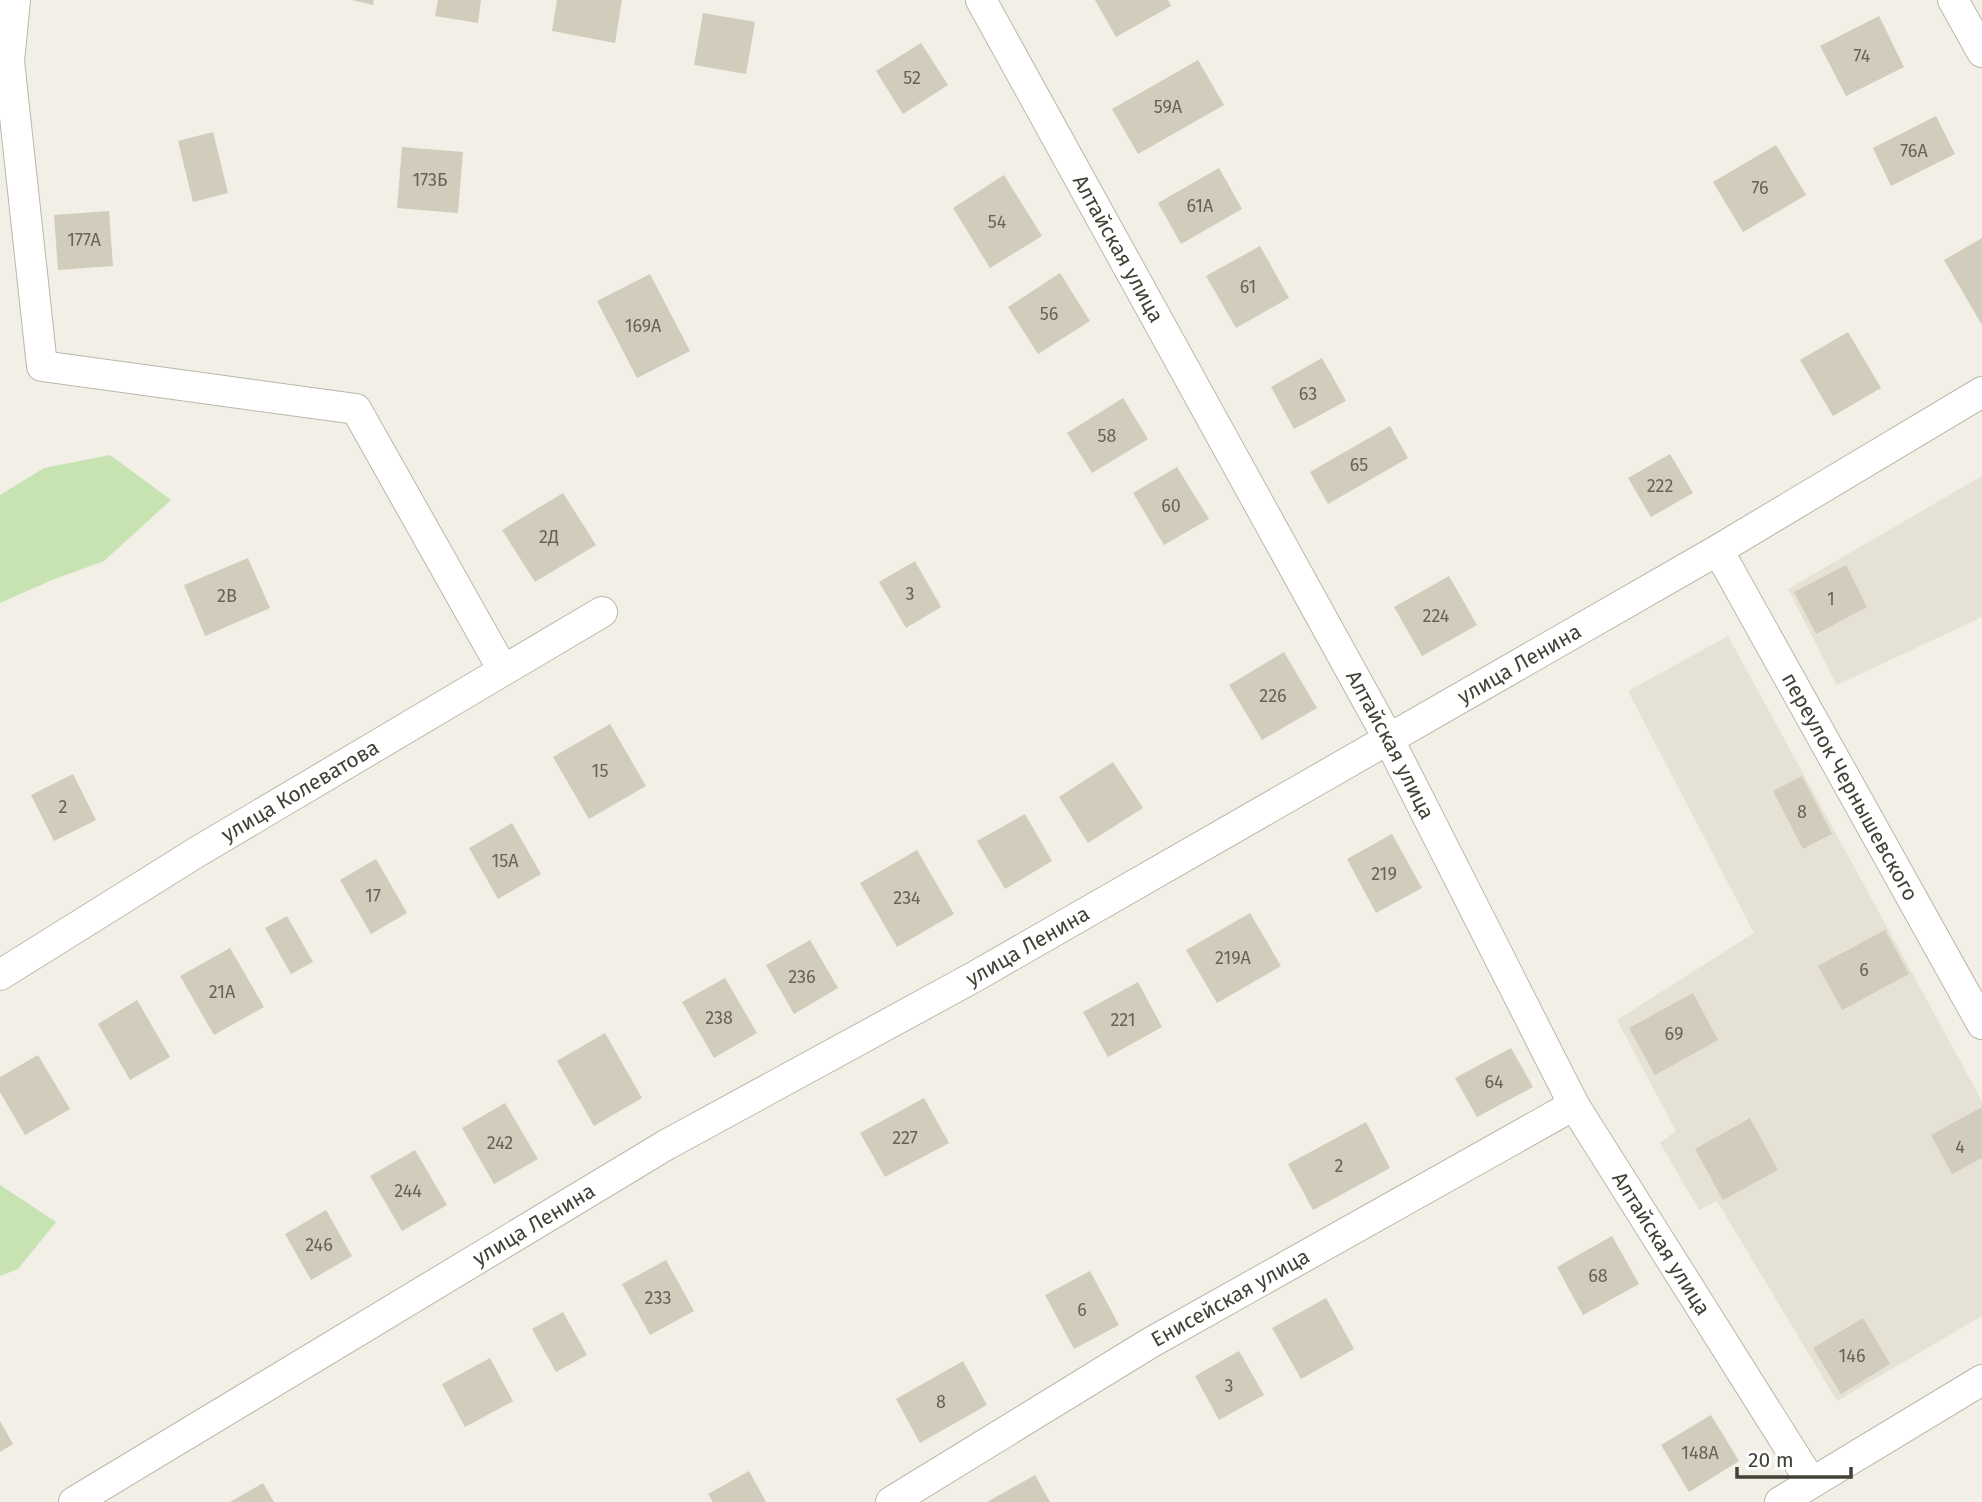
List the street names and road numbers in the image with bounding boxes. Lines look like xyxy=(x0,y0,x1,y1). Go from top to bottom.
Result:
street label: Алтайская улица xyxy=(1067,170,1169,327)
street label: улица Ленина xyxy=(1453,618,1586,710)
street label: Алтайская улица xyxy=(1340,666,1440,824)
street label: переулок Чернышевского xyxy=(1776,668,1924,905)
street label: улица Колеватова xyxy=(216,734,384,848)
street label: улица Ленина xyxy=(961,900,1094,992)
street label: Алтайская улица xyxy=(1606,1167,1716,1320)
street label: улица Ленина xyxy=(468,1178,600,1272)
street label: Енисейская улица xyxy=(1147,1243,1314,1353)

